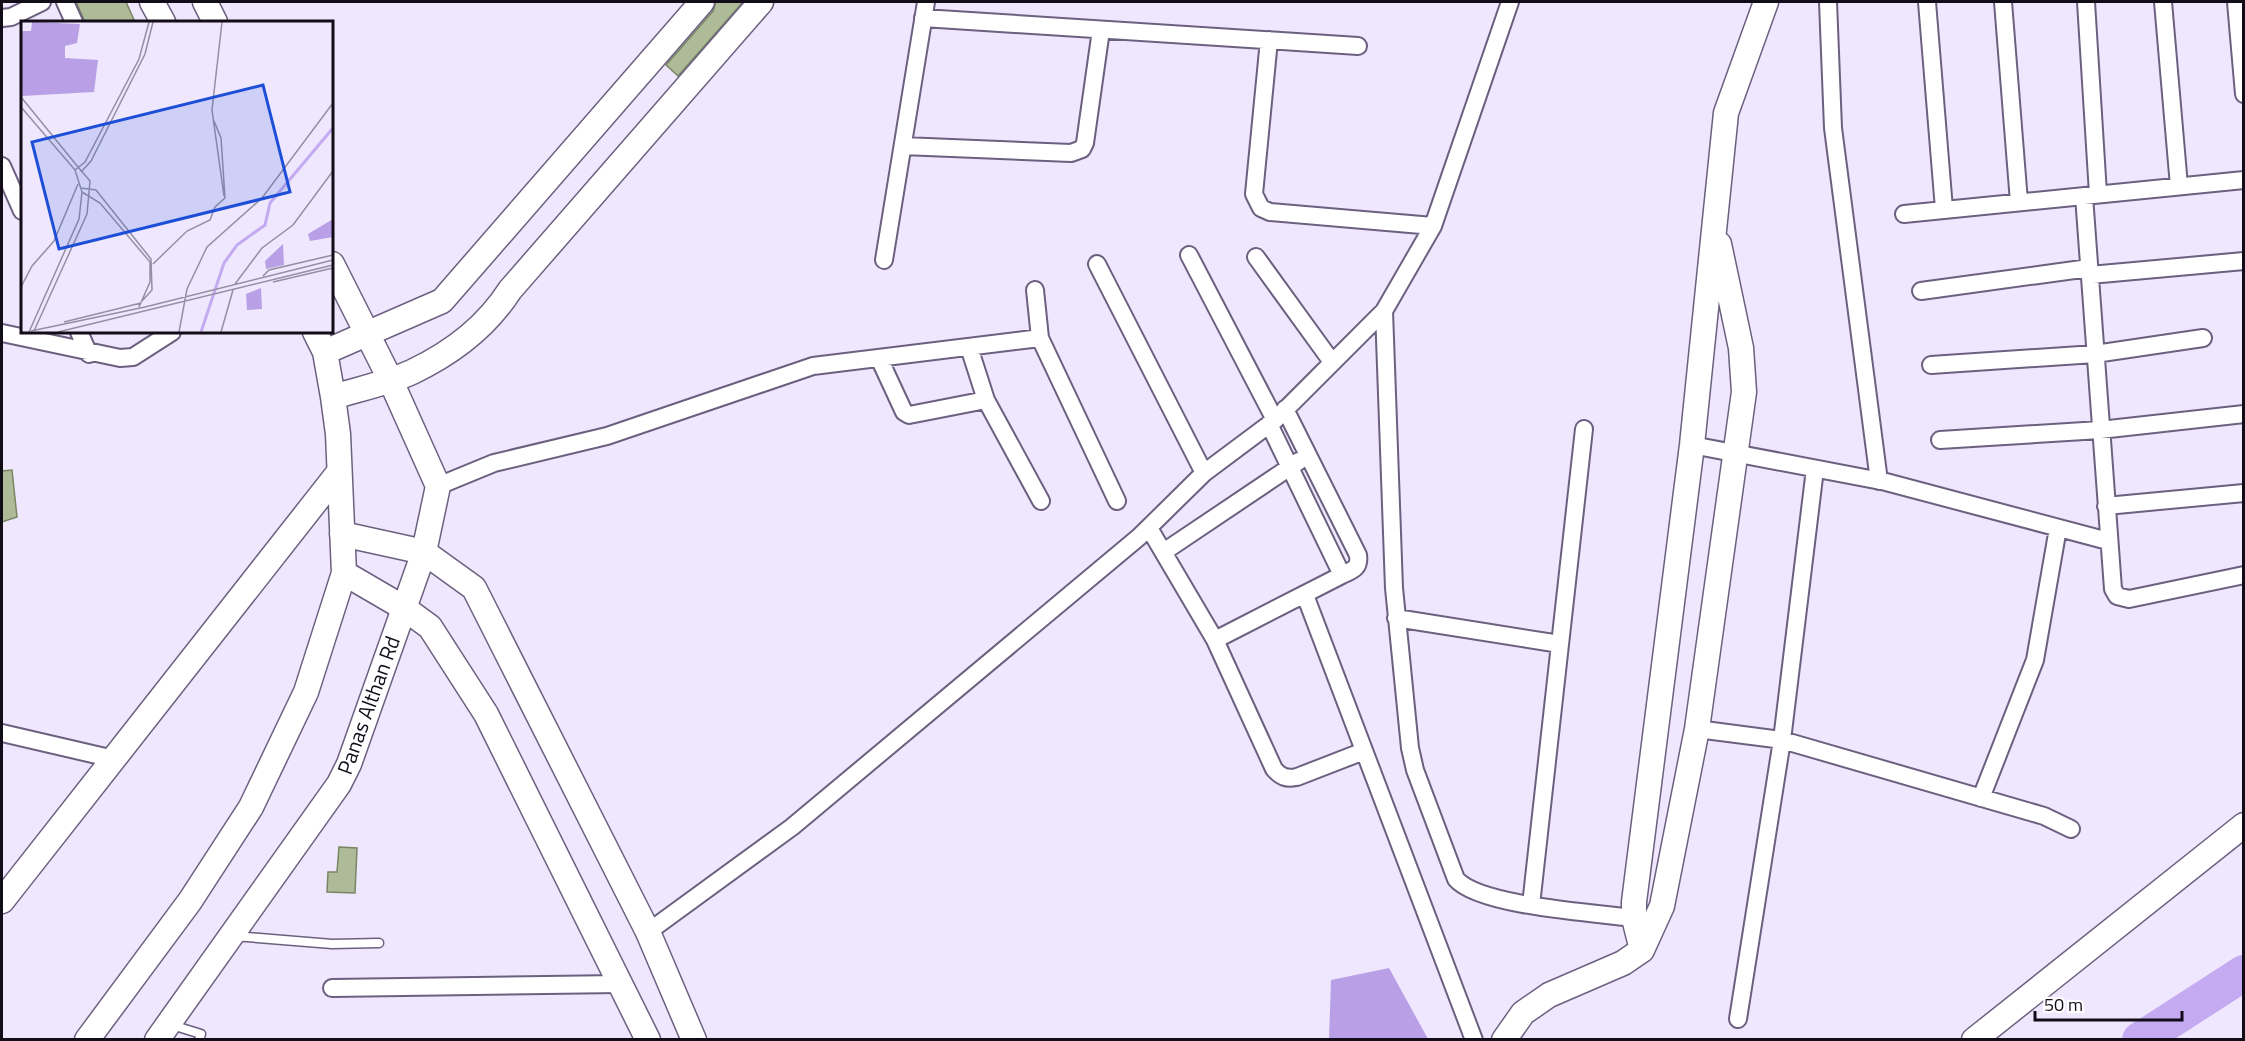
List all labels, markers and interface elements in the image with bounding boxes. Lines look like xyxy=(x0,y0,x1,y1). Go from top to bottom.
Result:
inset map xyxy=(21,21,333,333)
street label: Panas Althan Rd xyxy=(328,631,408,779)
scale bar xyxy=(2035,984,2182,1022)
text: 50 m xyxy=(2044,991,2083,1018)

